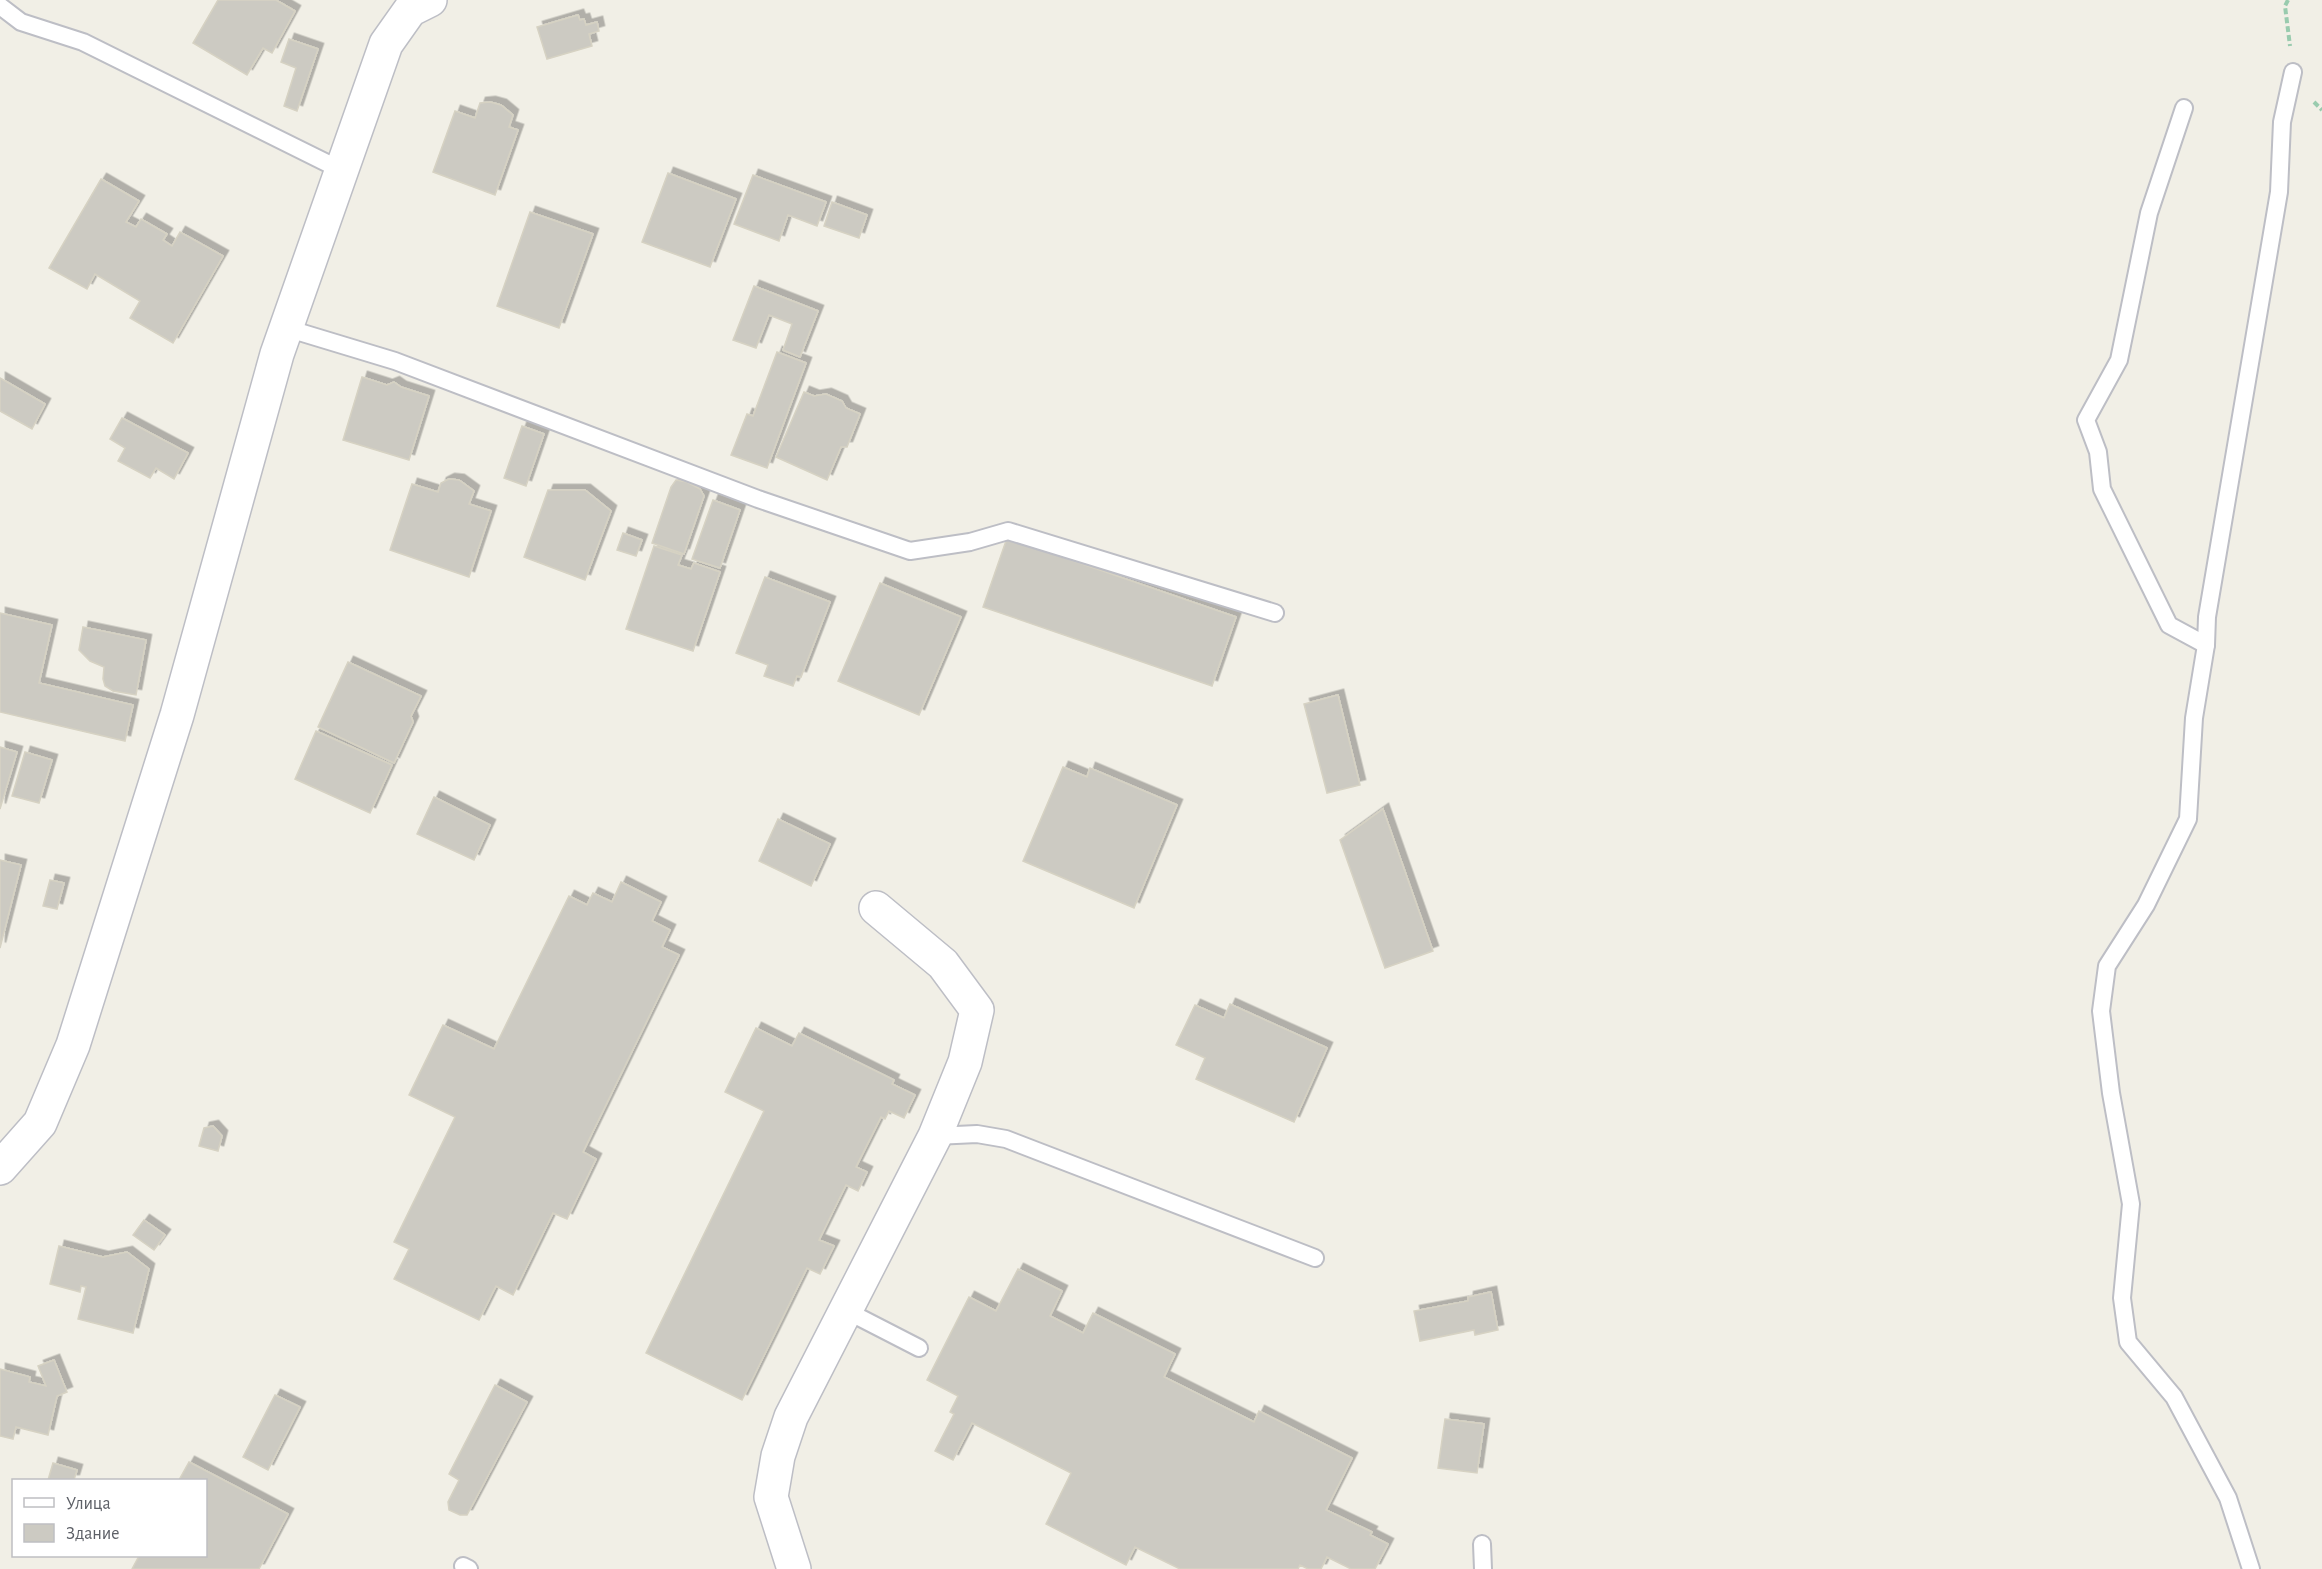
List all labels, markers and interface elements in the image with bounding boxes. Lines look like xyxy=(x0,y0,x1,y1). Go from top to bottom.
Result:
legend xyxy=(12,1479,207,1557)
text: Улица xyxy=(66,1495,111,1513)
text: Здание xyxy=(66,1525,120,1543)

